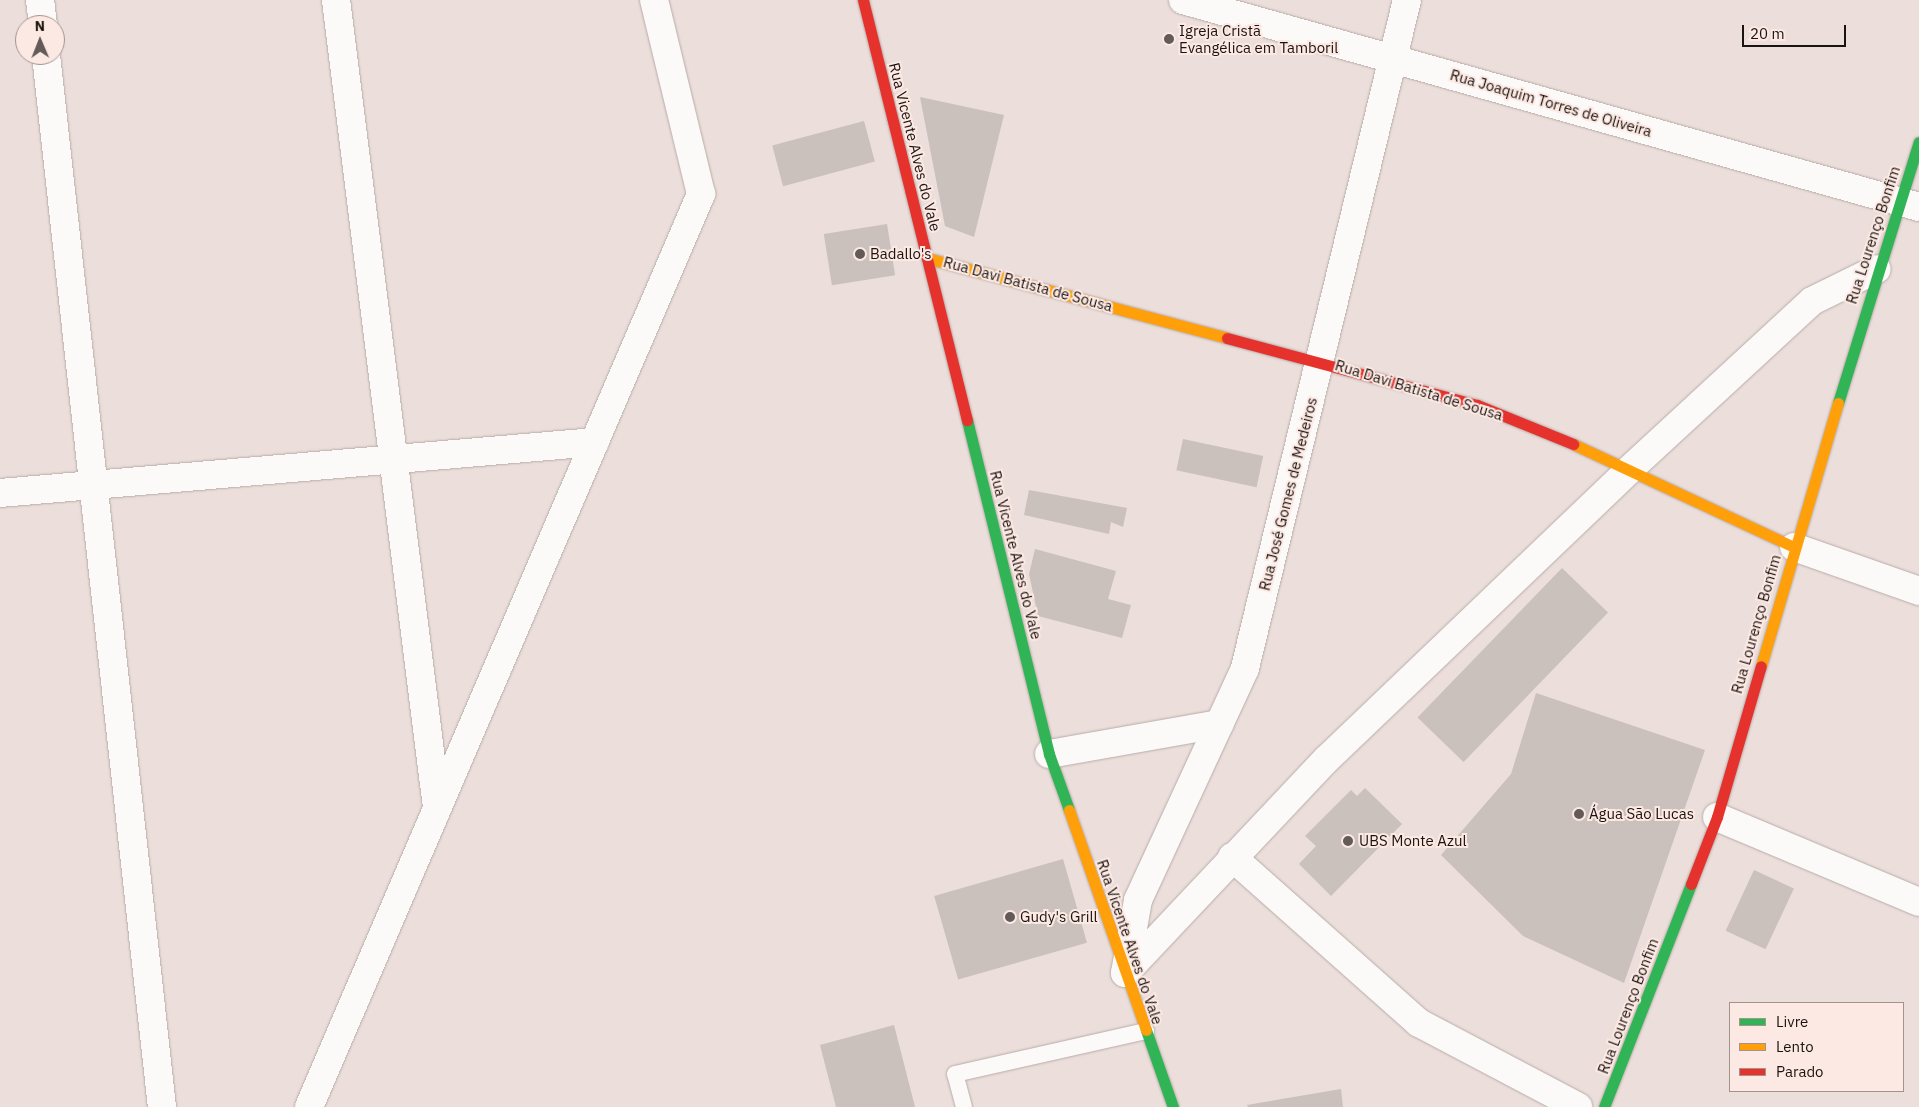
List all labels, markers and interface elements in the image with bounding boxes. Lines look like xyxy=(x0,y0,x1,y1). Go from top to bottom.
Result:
north arrow xyxy=(15,15,65,65)
scale bar xyxy=(1744,15,1848,47)
text: N xyxy=(35,17,45,35)
place label: Igreja Cristã Evangélica em Tamboril xyxy=(1179,21,1338,56)
text: 20 m xyxy=(1750,24,1785,43)
marker: Igreja Cristã Evangélica em Tamboril xyxy=(1163,33,1175,45)
street label: Rua Vicente Alves do Vale xyxy=(885,61,945,233)
street label: Rua Joaquim Torres de Oliveira xyxy=(1448,66,1654,140)
street label: Rua Lourenço Bonfim xyxy=(1842,164,1904,306)
place label: Badallo's xyxy=(870,245,932,263)
marker: Badallo's xyxy=(854,248,866,260)
street label: Rua Davi Batista de Sousa xyxy=(941,253,1115,315)
street label: Rua Davi Batista de Sousa xyxy=(1333,356,1505,424)
street label: Rua José Gomes de Medeiros xyxy=(1255,396,1321,592)
street label: Rua Vicente Alves do Vale xyxy=(986,469,1046,641)
street label: Rua Lourenço Bonfim xyxy=(1728,552,1784,696)
place label: Água São Lucas xyxy=(1589,805,1694,823)
marker: Água São Lucas xyxy=(1573,808,1585,820)
place label: UBS Monte Azul xyxy=(1359,832,1467,850)
marker: UBS Monte Azul xyxy=(1341,834,1355,848)
street label: Rua Vicente Alves do Vale xyxy=(1093,857,1167,1027)
place label: Gudy's Grill xyxy=(1020,908,1098,926)
marker: Gudy's Grill xyxy=(1004,911,1016,923)
street label: Rua Lourenço Bonfim xyxy=(1594,936,1662,1076)
legend xyxy=(1729,1002,1904,1092)
text: Livre xyxy=(1776,1012,1808,1031)
text: Lento xyxy=(1776,1037,1814,1056)
text: Parado xyxy=(1776,1062,1824,1081)

